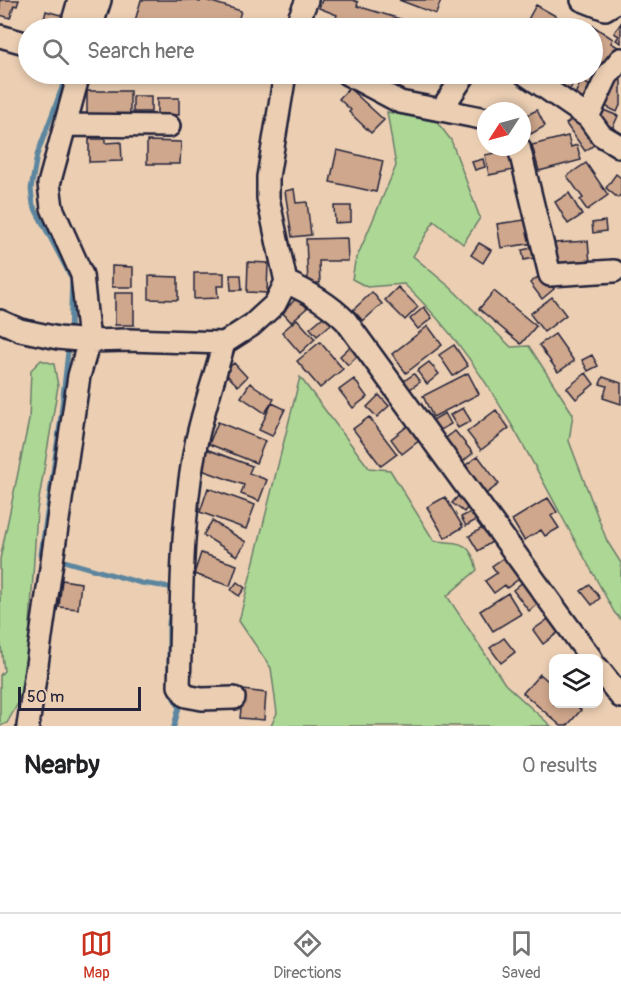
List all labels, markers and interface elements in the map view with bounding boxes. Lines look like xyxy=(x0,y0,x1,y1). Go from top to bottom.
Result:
search box xyxy=(18,18,603,84)
icon: search xyxy=(39,35,72,68)
text: Search here xyxy=(87,37,194,65)
north arrow xyxy=(477,102,531,156)
map controls xyxy=(549,654,603,708)
button: layers xyxy=(549,654,603,708)
scale bar xyxy=(18,684,141,712)
text: 50 m xyxy=(27,687,64,707)
text: Nearby xyxy=(24,749,100,781)
text: 0 results xyxy=(522,753,597,778)
tab: Map xyxy=(80,927,113,983)
tab: Directions xyxy=(273,927,341,983)
tab: Saved xyxy=(501,927,541,983)

